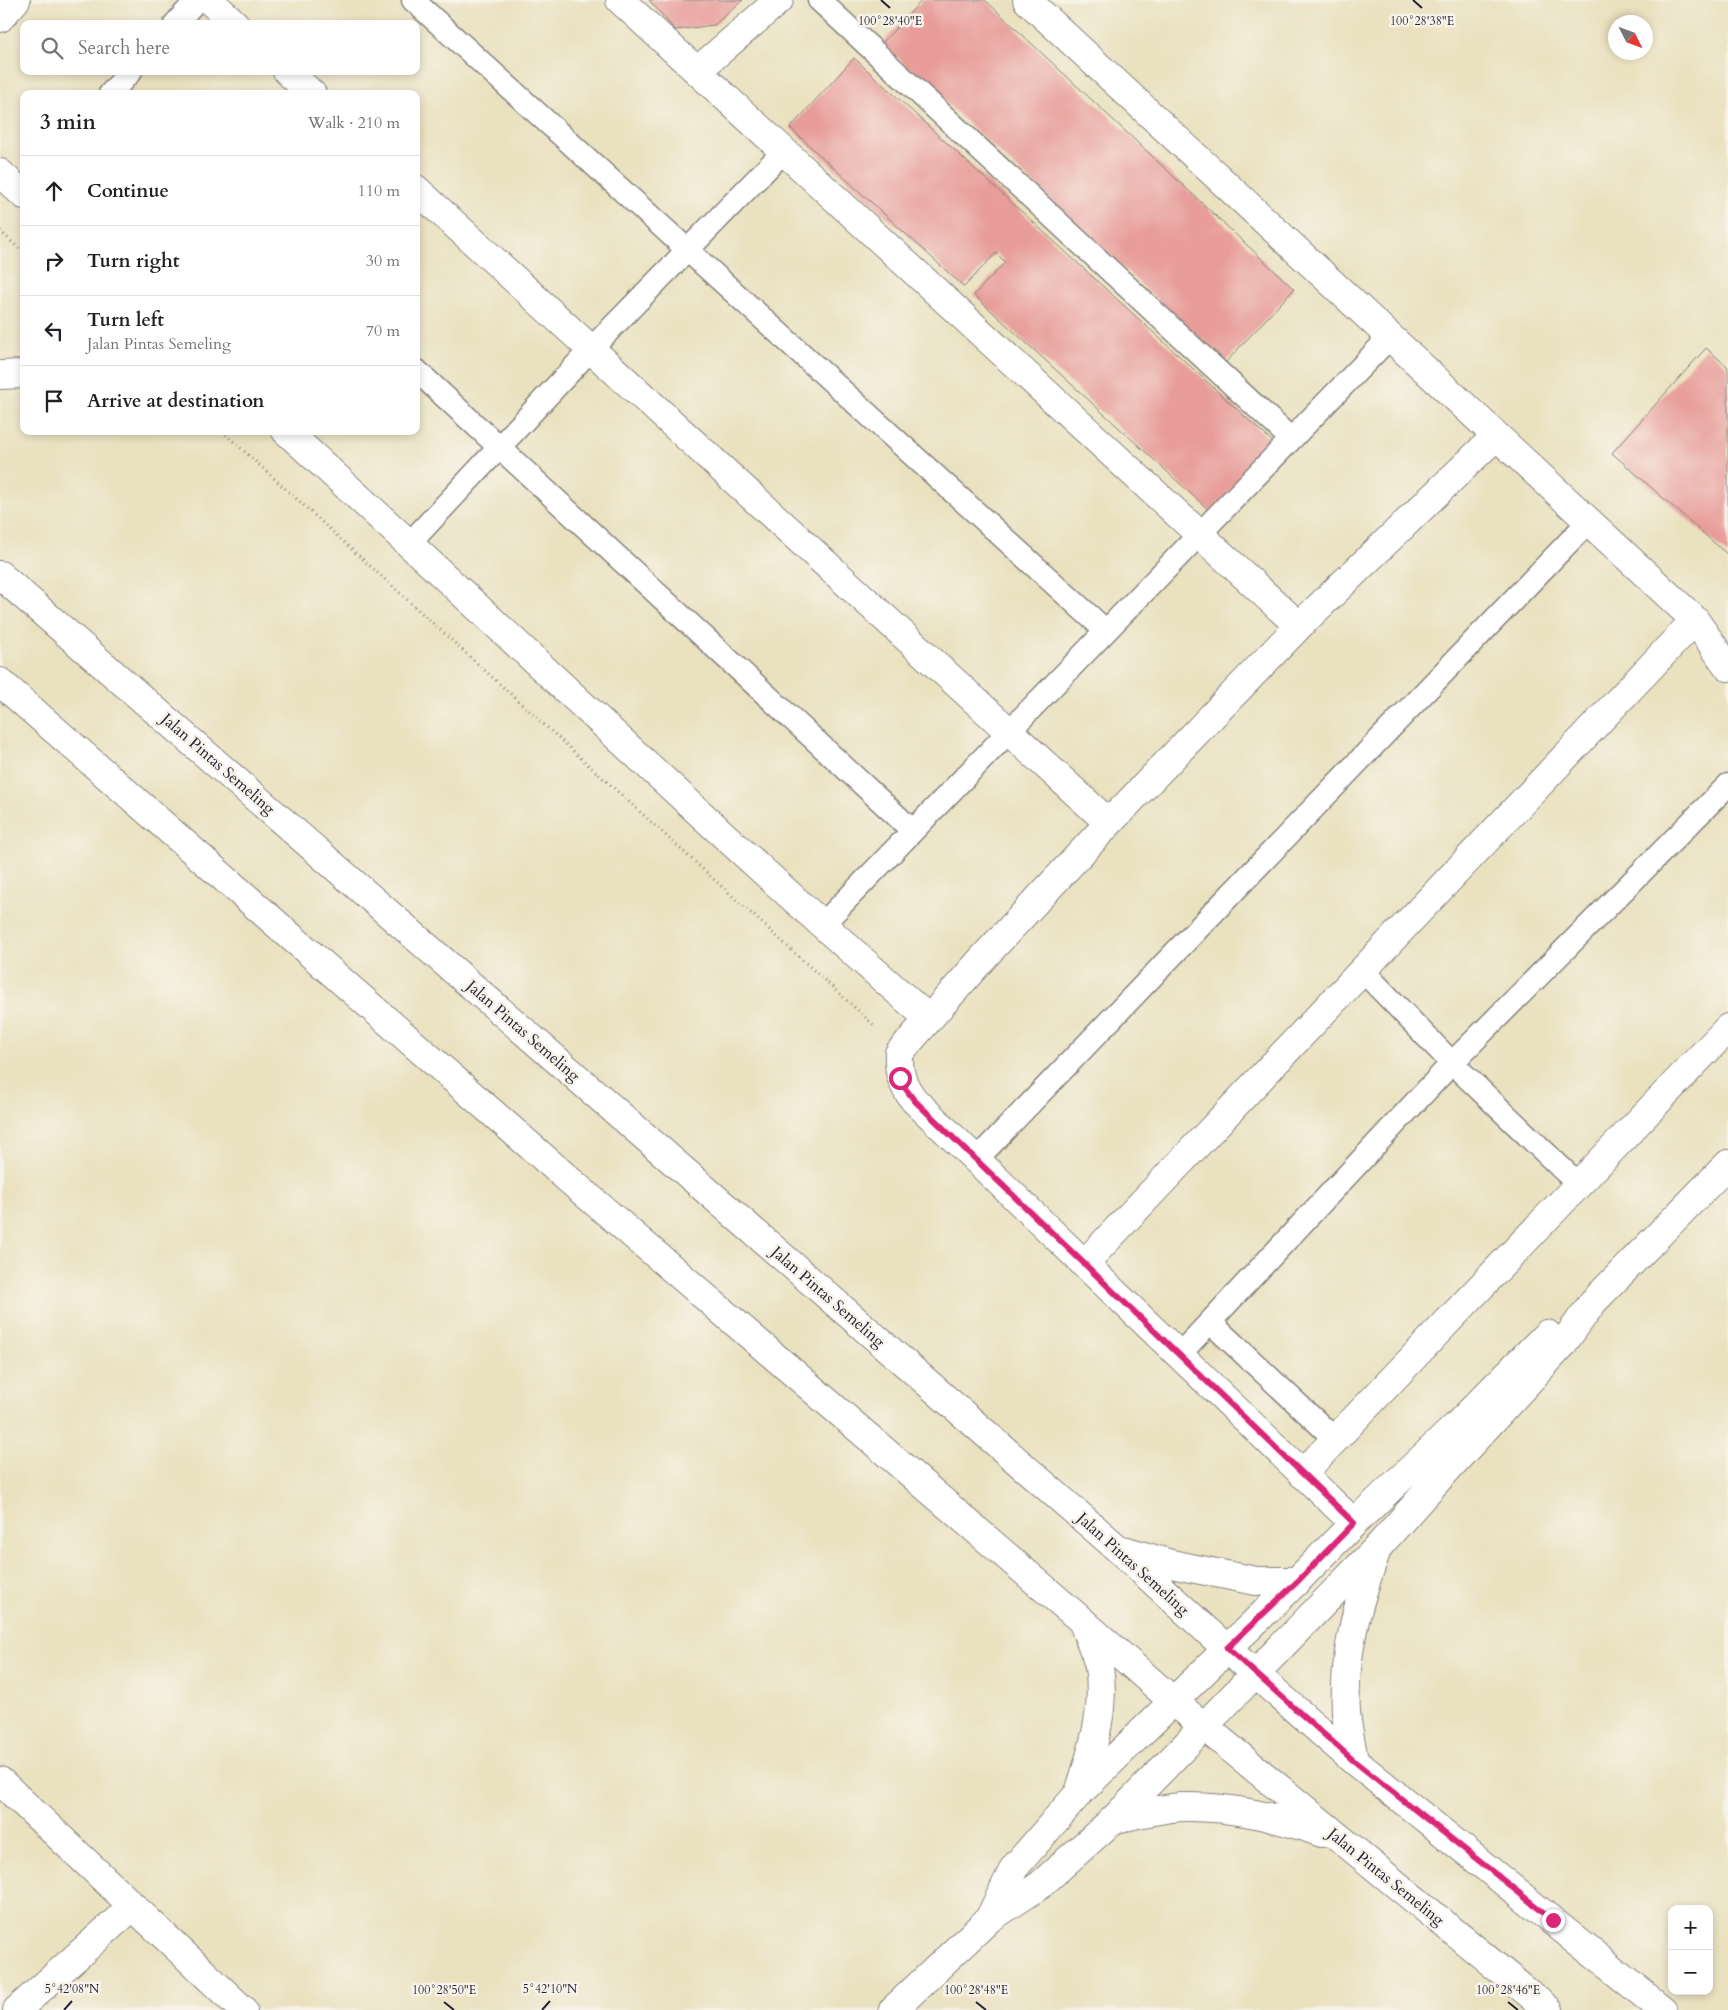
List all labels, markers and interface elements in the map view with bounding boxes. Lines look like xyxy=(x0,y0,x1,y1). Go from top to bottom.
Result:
text: 100°28'40"E xyxy=(858,13,922,29)
text: 100°28'38"E xyxy=(1390,13,1454,29)
north arrow xyxy=(1608,15,1653,60)
search box xyxy=(20,20,420,75)
icon: search xyxy=(38,34,66,62)
text: Search here xyxy=(78,35,170,61)
text: 3 min xyxy=(40,108,96,137)
text: Walk · 210 m xyxy=(308,112,400,134)
icon: ahead xyxy=(40,177,68,205)
text: Continue xyxy=(87,178,169,204)
text: 110 m xyxy=(358,180,400,202)
icon: right xyxy=(40,247,68,275)
text: Turn right xyxy=(87,248,179,274)
text: 30 m xyxy=(366,250,400,272)
text: Turn left xyxy=(87,307,164,333)
icon: left xyxy=(40,317,68,345)
text: 70 m xyxy=(366,320,400,342)
text: Jalan Pintas Semeling xyxy=(87,333,231,355)
icon: arrive xyxy=(40,387,68,415)
text: Arrive at destination xyxy=(87,388,264,414)
street label: Jalan Pintas Semeling xyxy=(155,707,280,820)
street label: Jalan Pintas Semeling xyxy=(460,974,585,1087)
route start xyxy=(889,1067,912,1090)
street label: Jalan Pintas Semeling xyxy=(765,1240,890,1353)
street label: Jalan Pintas Semeling xyxy=(1071,1506,1194,1620)
street label: Jalan Pintas Semeling xyxy=(1322,1822,1449,1931)
map controls xyxy=(1668,1905,1713,1995)
button: + xyxy=(1668,1905,1713,1950)
route end xyxy=(1542,1909,1565,1932)
button: − xyxy=(1668,1950,1713,1995)
text: 5°42'08"N xyxy=(45,1981,100,1997)
text: 5°42'10"N xyxy=(523,1981,578,1997)
text: 100°28'50"E xyxy=(412,1982,476,1998)
text: 100°28'48"E xyxy=(944,1982,1008,1998)
text: 100°28'46"E xyxy=(1476,1982,1540,1998)

